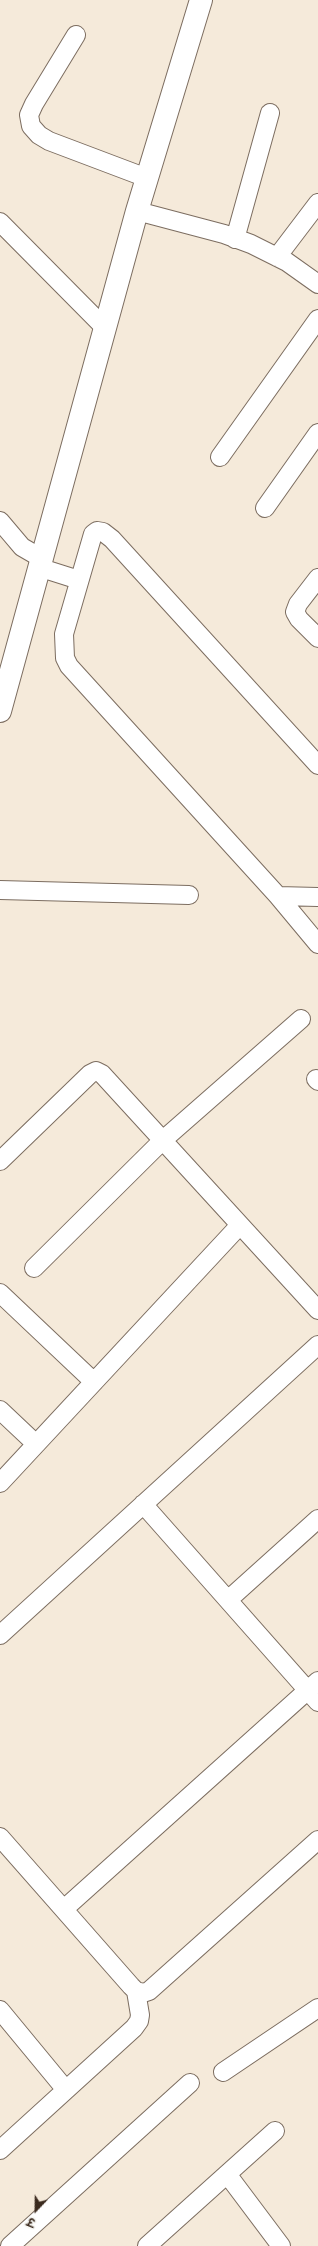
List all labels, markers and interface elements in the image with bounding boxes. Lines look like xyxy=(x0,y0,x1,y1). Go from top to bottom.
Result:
north arrow xyxy=(16,2190,56,2230)
text: उ xyxy=(25,2212,38,2230)

